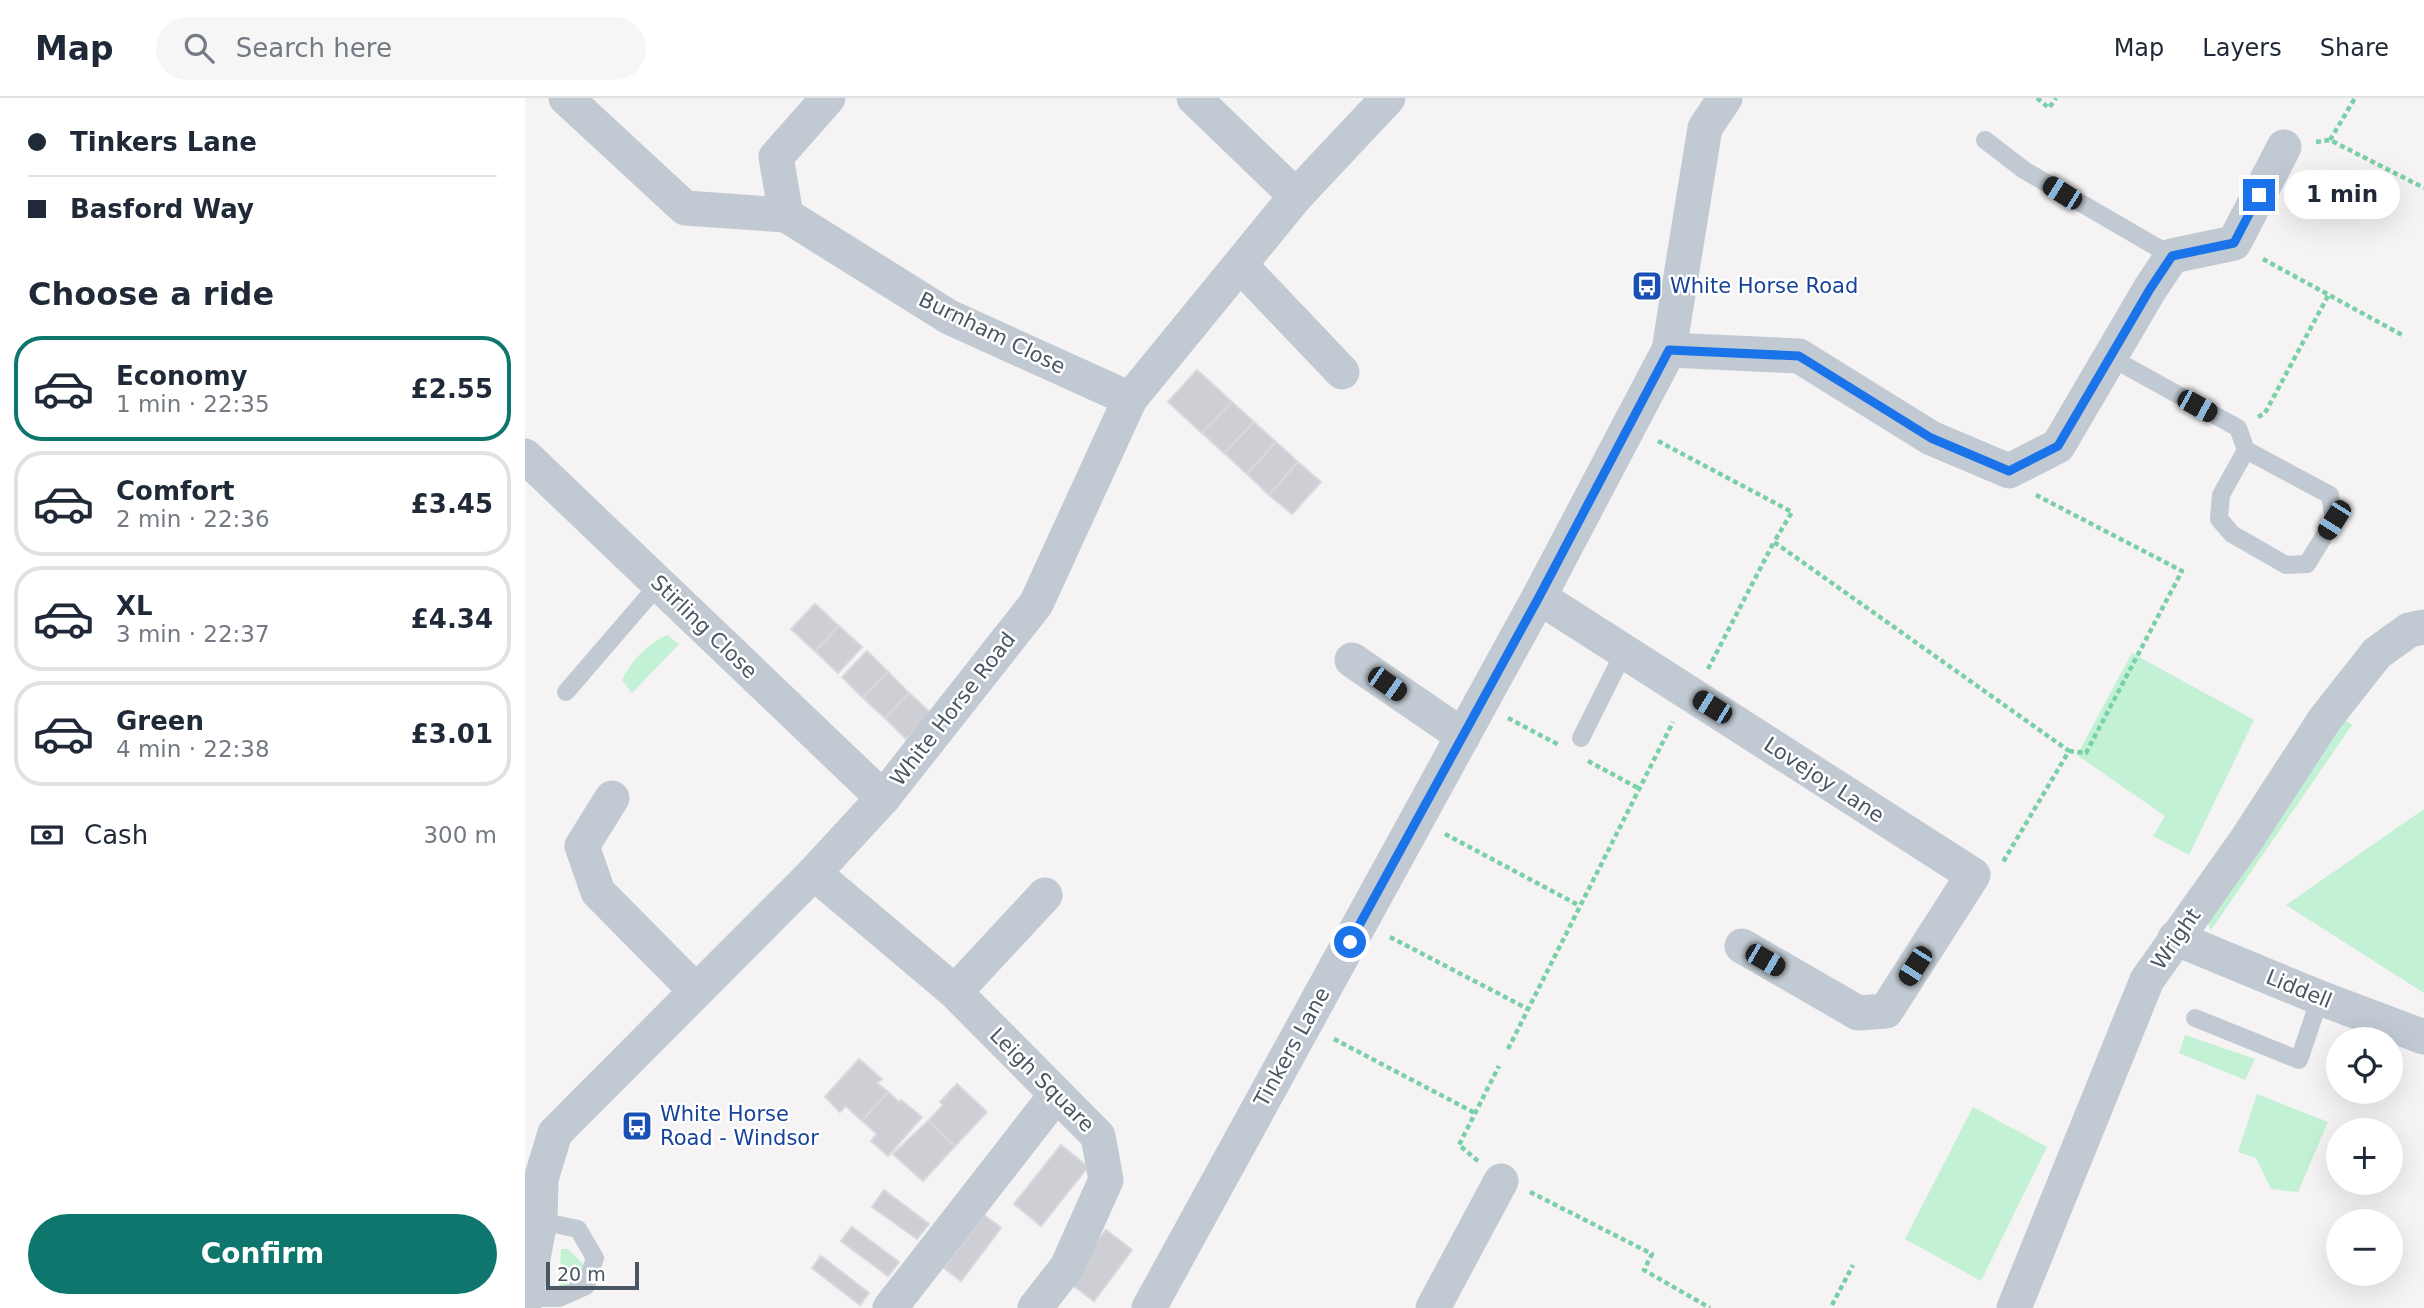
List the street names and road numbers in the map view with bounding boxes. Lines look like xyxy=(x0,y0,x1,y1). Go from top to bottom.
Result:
street label: Burnham Close xyxy=(915,287,1069,379)
street label: Stirling Close xyxy=(646,570,762,684)
street label: White Horse Road xyxy=(886,627,1020,791)
street label: Lovejoy Lane xyxy=(1760,732,1888,828)
street label: Wright xyxy=(2146,904,2206,974)
street label: Liddell xyxy=(2263,965,2335,1013)
street label: Tinkers Lane xyxy=(1249,983,1335,1112)
street label: Leigh Square xyxy=(985,1023,1099,1137)

